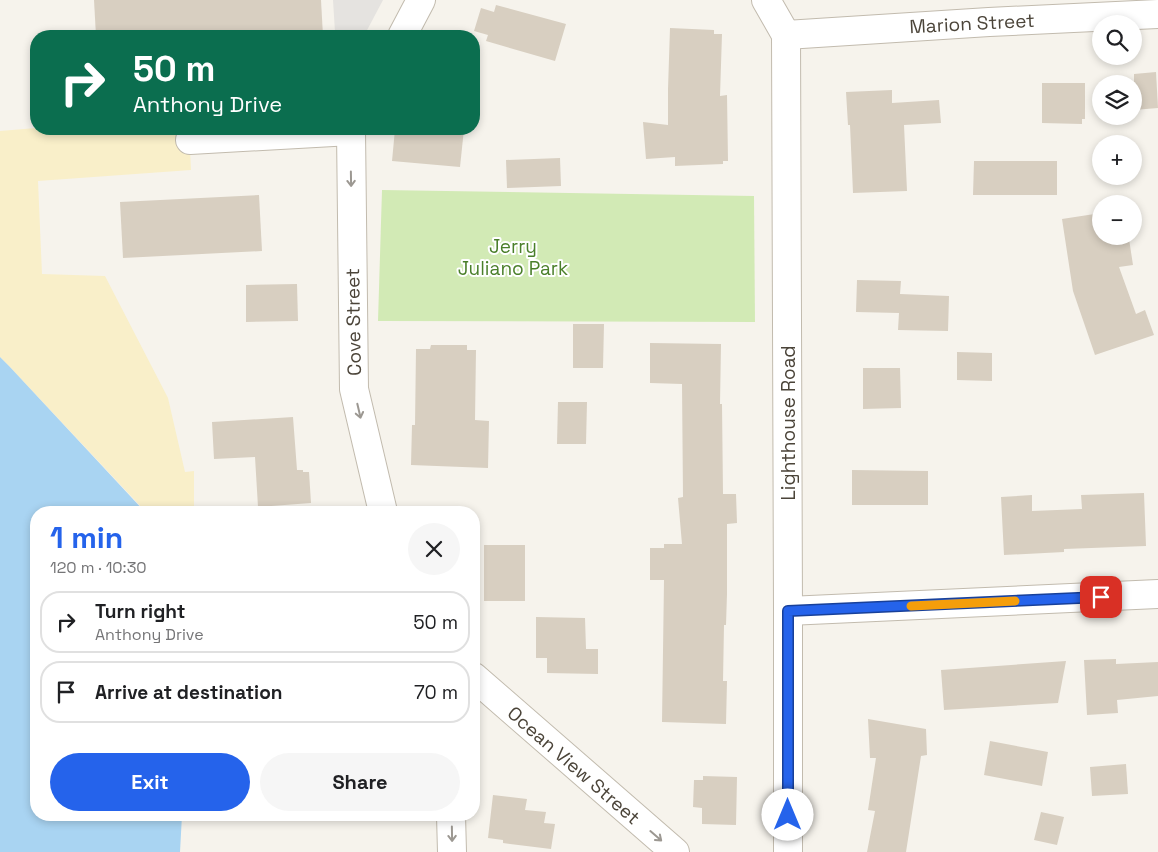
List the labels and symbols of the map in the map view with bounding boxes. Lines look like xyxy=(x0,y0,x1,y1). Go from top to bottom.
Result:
street label: Marion Street xyxy=(909,8,1035,39)
one-way arrow xyxy=(346,171,356,187)
park label: Jerry Juliano Park xyxy=(458,234,568,281)
street label: Cove Street xyxy=(340,268,367,376)
street label: Lighthouse Road xyxy=(776,345,801,501)
one-way arrow xyxy=(355,403,364,419)
pin xyxy=(1080,576,1122,618)
street label: Ocean View Street xyxy=(502,701,645,830)
position arrow xyxy=(761,788,813,840)
one-way arrow xyxy=(447,825,457,841)
one-way arrow xyxy=(649,830,662,841)

